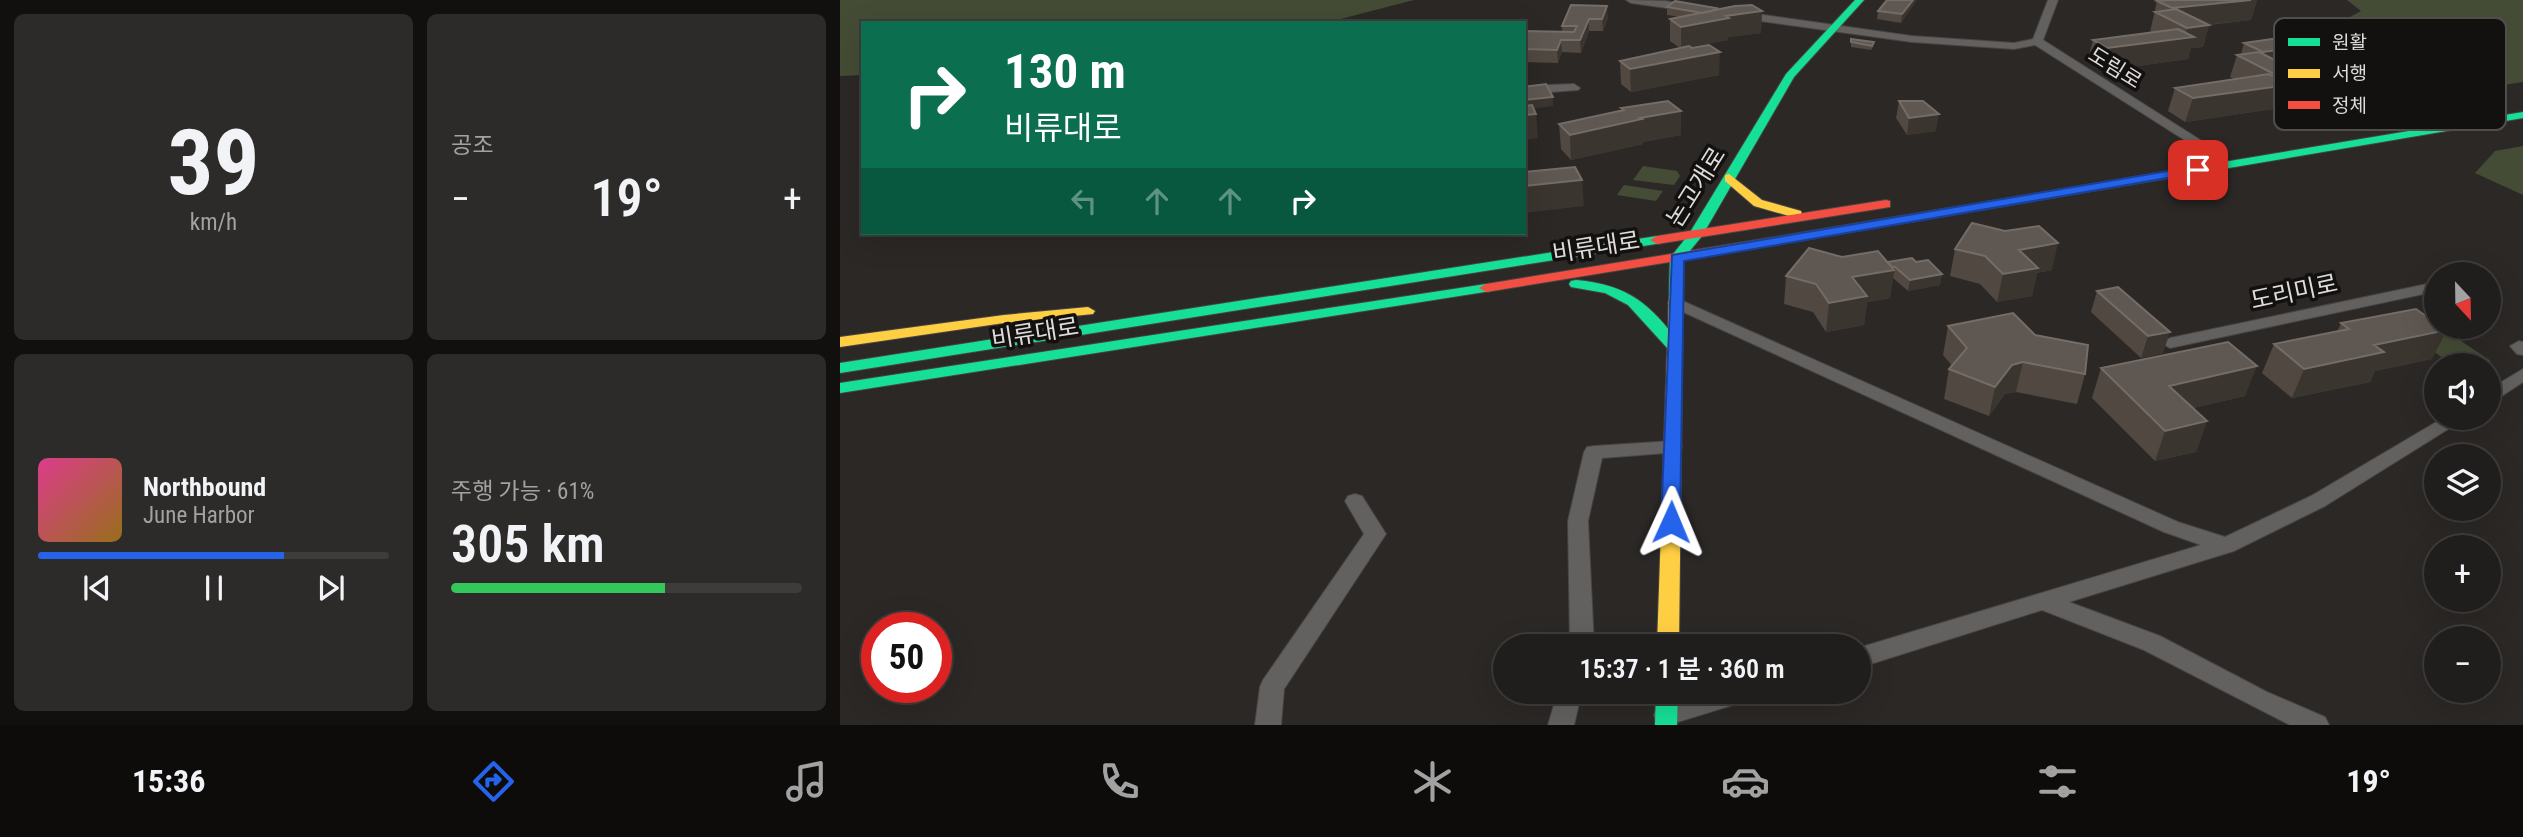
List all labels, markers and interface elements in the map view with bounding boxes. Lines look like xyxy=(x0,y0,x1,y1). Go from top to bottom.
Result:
legend xyxy=(2274,18,2506,130)
text: 원활 xyxy=(2332,31,2367,54)
street label: 도림로 xyxy=(2084,42,2146,94)
text: 130 m xyxy=(1004,43,1126,100)
icon: right xyxy=(889,49,980,140)
text: 서행 xyxy=(2332,62,2367,85)
text: 정체 xyxy=(2332,94,2367,117)
text: 비류대로 xyxy=(1004,109,1122,147)
text: 39 xyxy=(168,110,259,216)
text: 공조 xyxy=(451,132,493,159)
pin xyxy=(2168,140,2228,200)
street label: 논고개로 xyxy=(1661,142,1731,232)
icon: arrive xyxy=(2179,151,2217,189)
text: 19° xyxy=(590,168,663,229)
text: − xyxy=(451,177,470,221)
text: + xyxy=(783,177,802,221)
icon: left xyxy=(1065,182,1103,220)
icon: ahead xyxy=(1138,182,1176,220)
icon: ahead xyxy=(1211,182,1249,220)
icon: right xyxy=(1284,182,1322,220)
text: km/h xyxy=(190,209,237,236)
street label: 비류대로 xyxy=(1550,226,1642,268)
north arrow xyxy=(2424,262,2501,340)
map controls xyxy=(2424,262,2501,703)
street label: 도리미로 xyxy=(2248,269,2340,315)
street label: 비류대로 xyxy=(989,312,1081,354)
button: sound xyxy=(2424,353,2501,430)
button: layers xyxy=(2424,444,2501,521)
text: Northbound xyxy=(143,472,266,502)
text: 주행 가능 · 61% xyxy=(451,478,594,505)
position arrow xyxy=(1634,485,1708,559)
text: June Harbor xyxy=(143,502,255,529)
text: 305 km xyxy=(451,514,605,575)
button: + xyxy=(2424,535,2501,612)
icon: previous xyxy=(78,569,116,607)
icon: pause xyxy=(195,569,233,607)
icon: next xyxy=(312,569,350,607)
speed limit sign: 50 xyxy=(861,612,952,703)
button: − xyxy=(2424,626,2501,703)
text: 15:37 · 1 분 · 360 m xyxy=(1579,654,1785,684)
icon: directions xyxy=(469,757,518,806)
icon: music xyxy=(782,757,831,806)
icon: phone xyxy=(1095,757,1144,806)
icon: climate xyxy=(1408,757,1457,806)
icon: car xyxy=(1721,757,1770,806)
icon: filters xyxy=(2033,757,2082,806)
text: 15:36 xyxy=(132,762,205,800)
text: 19° xyxy=(2346,762,2391,800)

